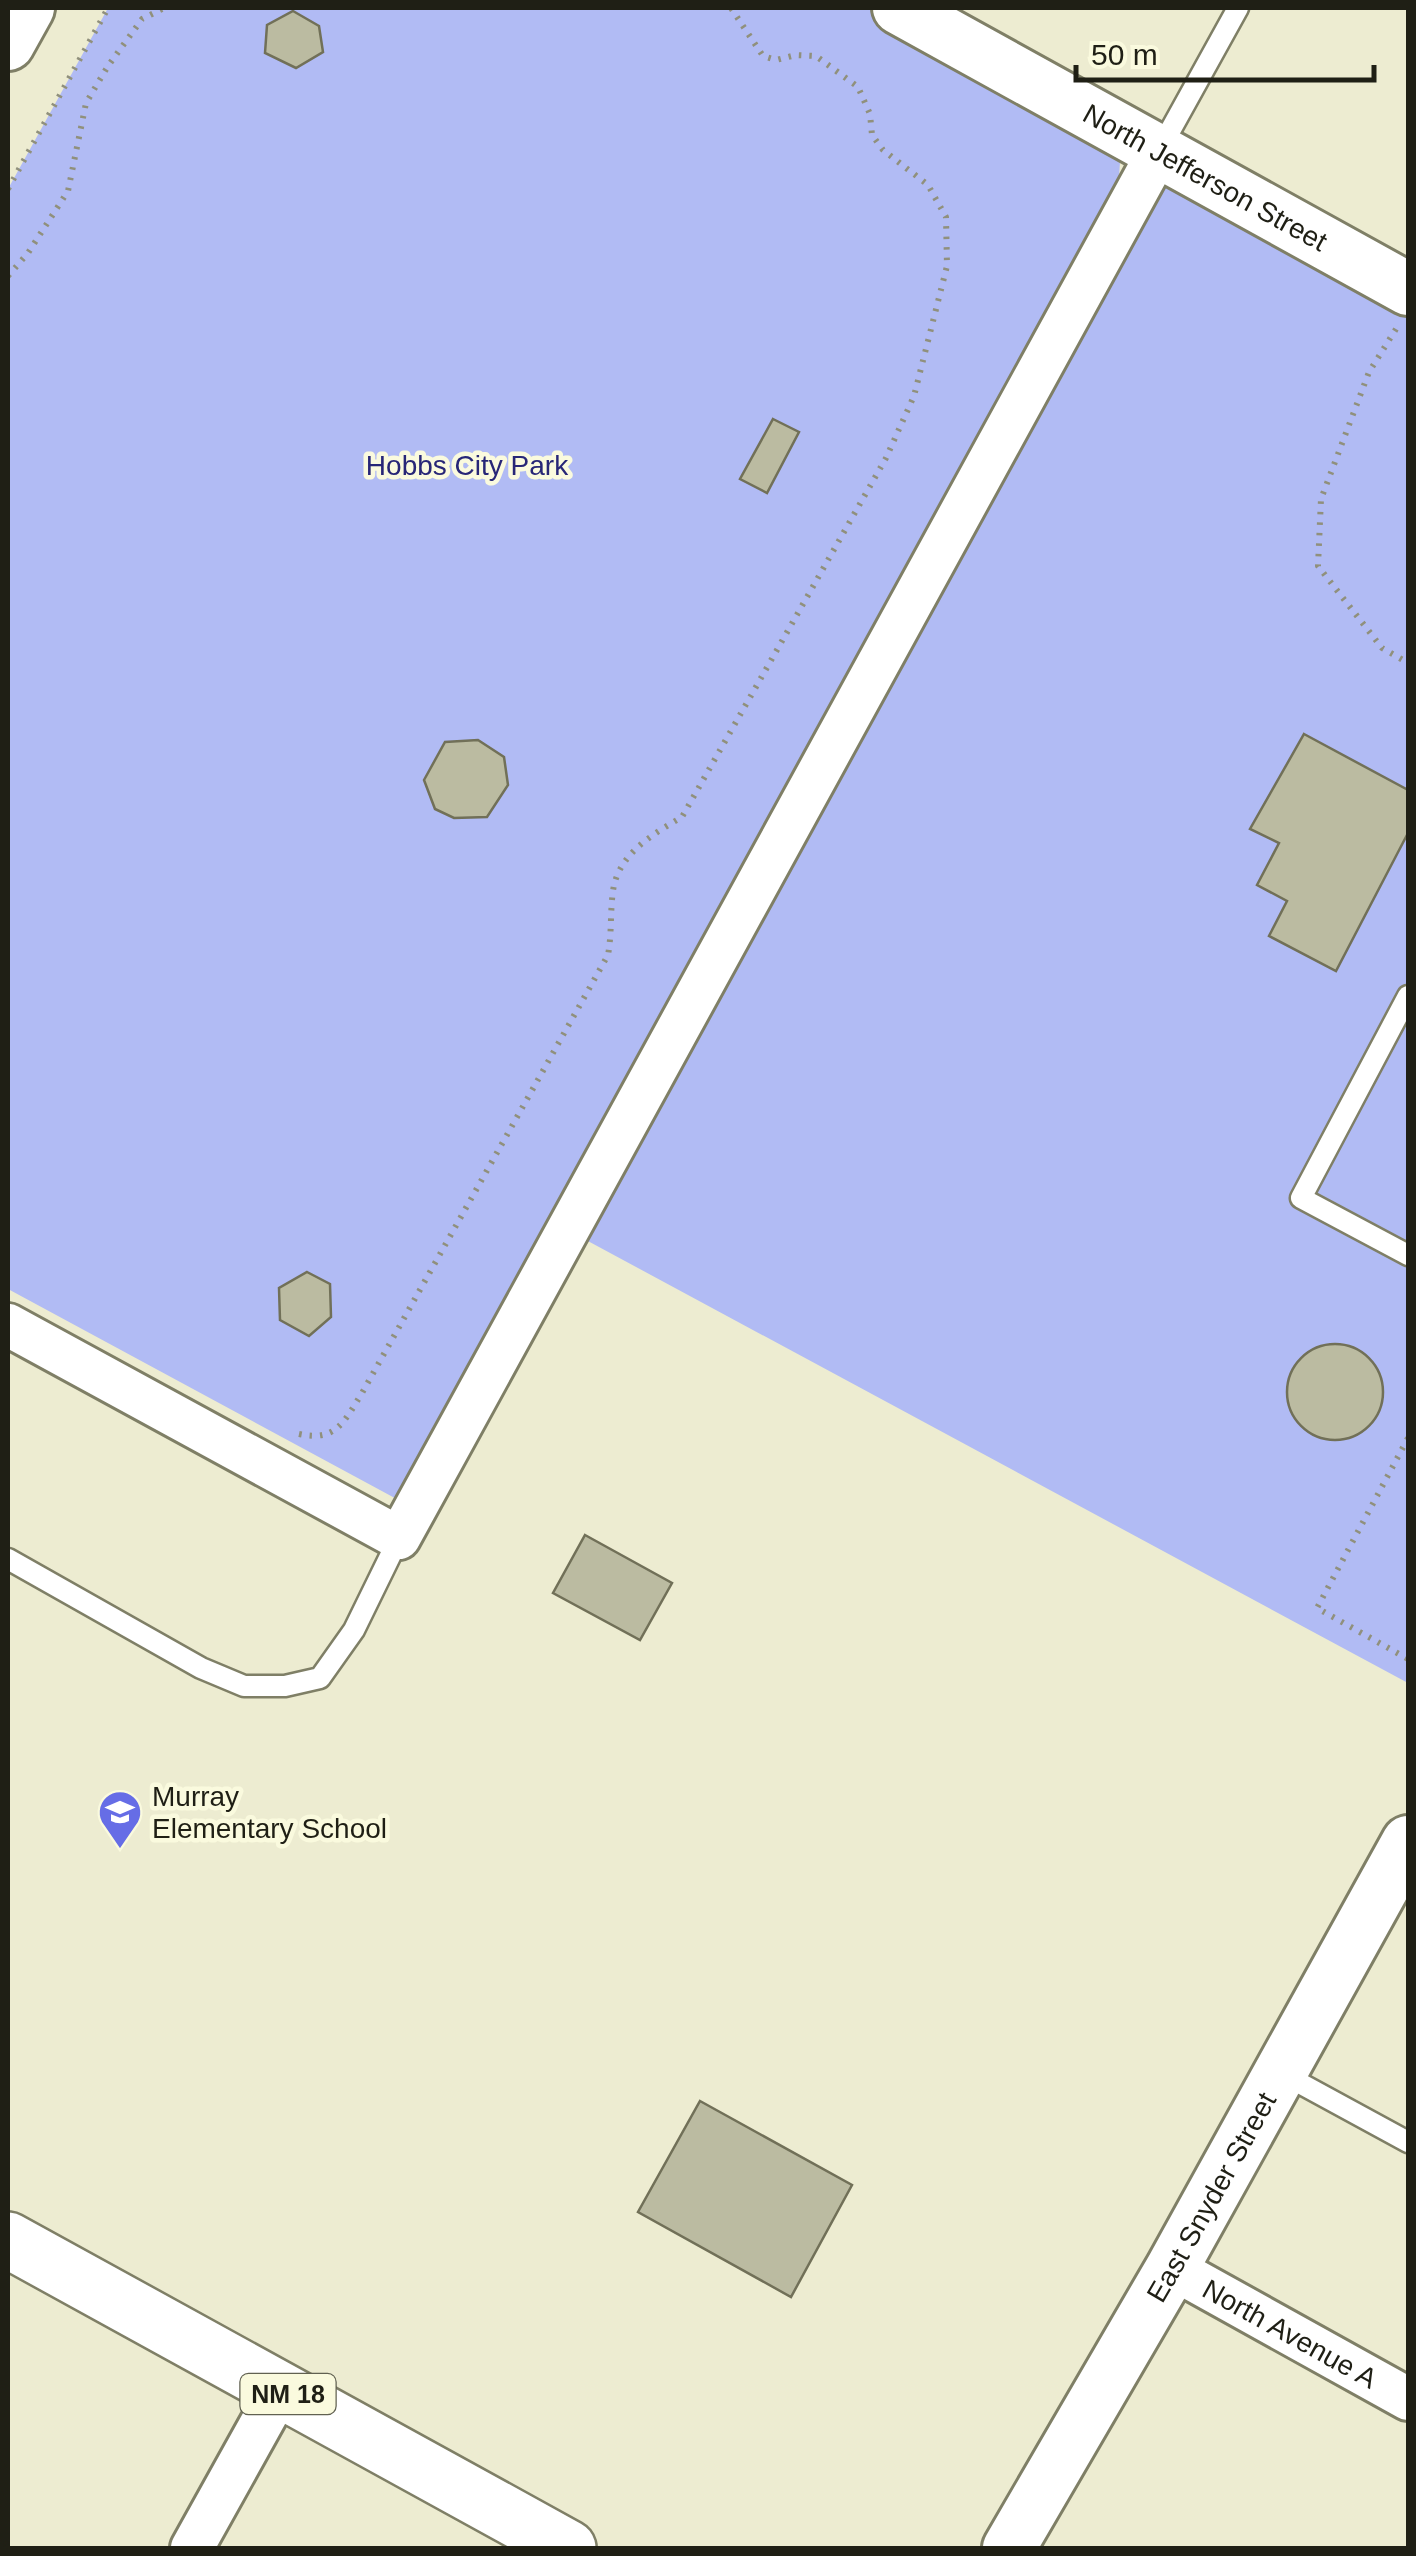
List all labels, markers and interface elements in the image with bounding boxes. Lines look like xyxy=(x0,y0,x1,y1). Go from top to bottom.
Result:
scale bar xyxy=(1076,20,1374,82)
text: 50 m xyxy=(1091,38,1158,71)
street label: North Jefferson Street xyxy=(1078,98,1333,257)
park label: Hobbs City Park xyxy=(366,450,569,481)
place label: Murray Elementary School xyxy=(152,1781,387,1844)
school or university icon: Murray Elementary School xyxy=(97,1789,143,1850)
street label: East Snyder Street xyxy=(1141,2087,1282,2308)
street label: North Avenue A xyxy=(1197,2273,1382,2395)
road number: NM 18 xyxy=(240,2374,336,2414)

